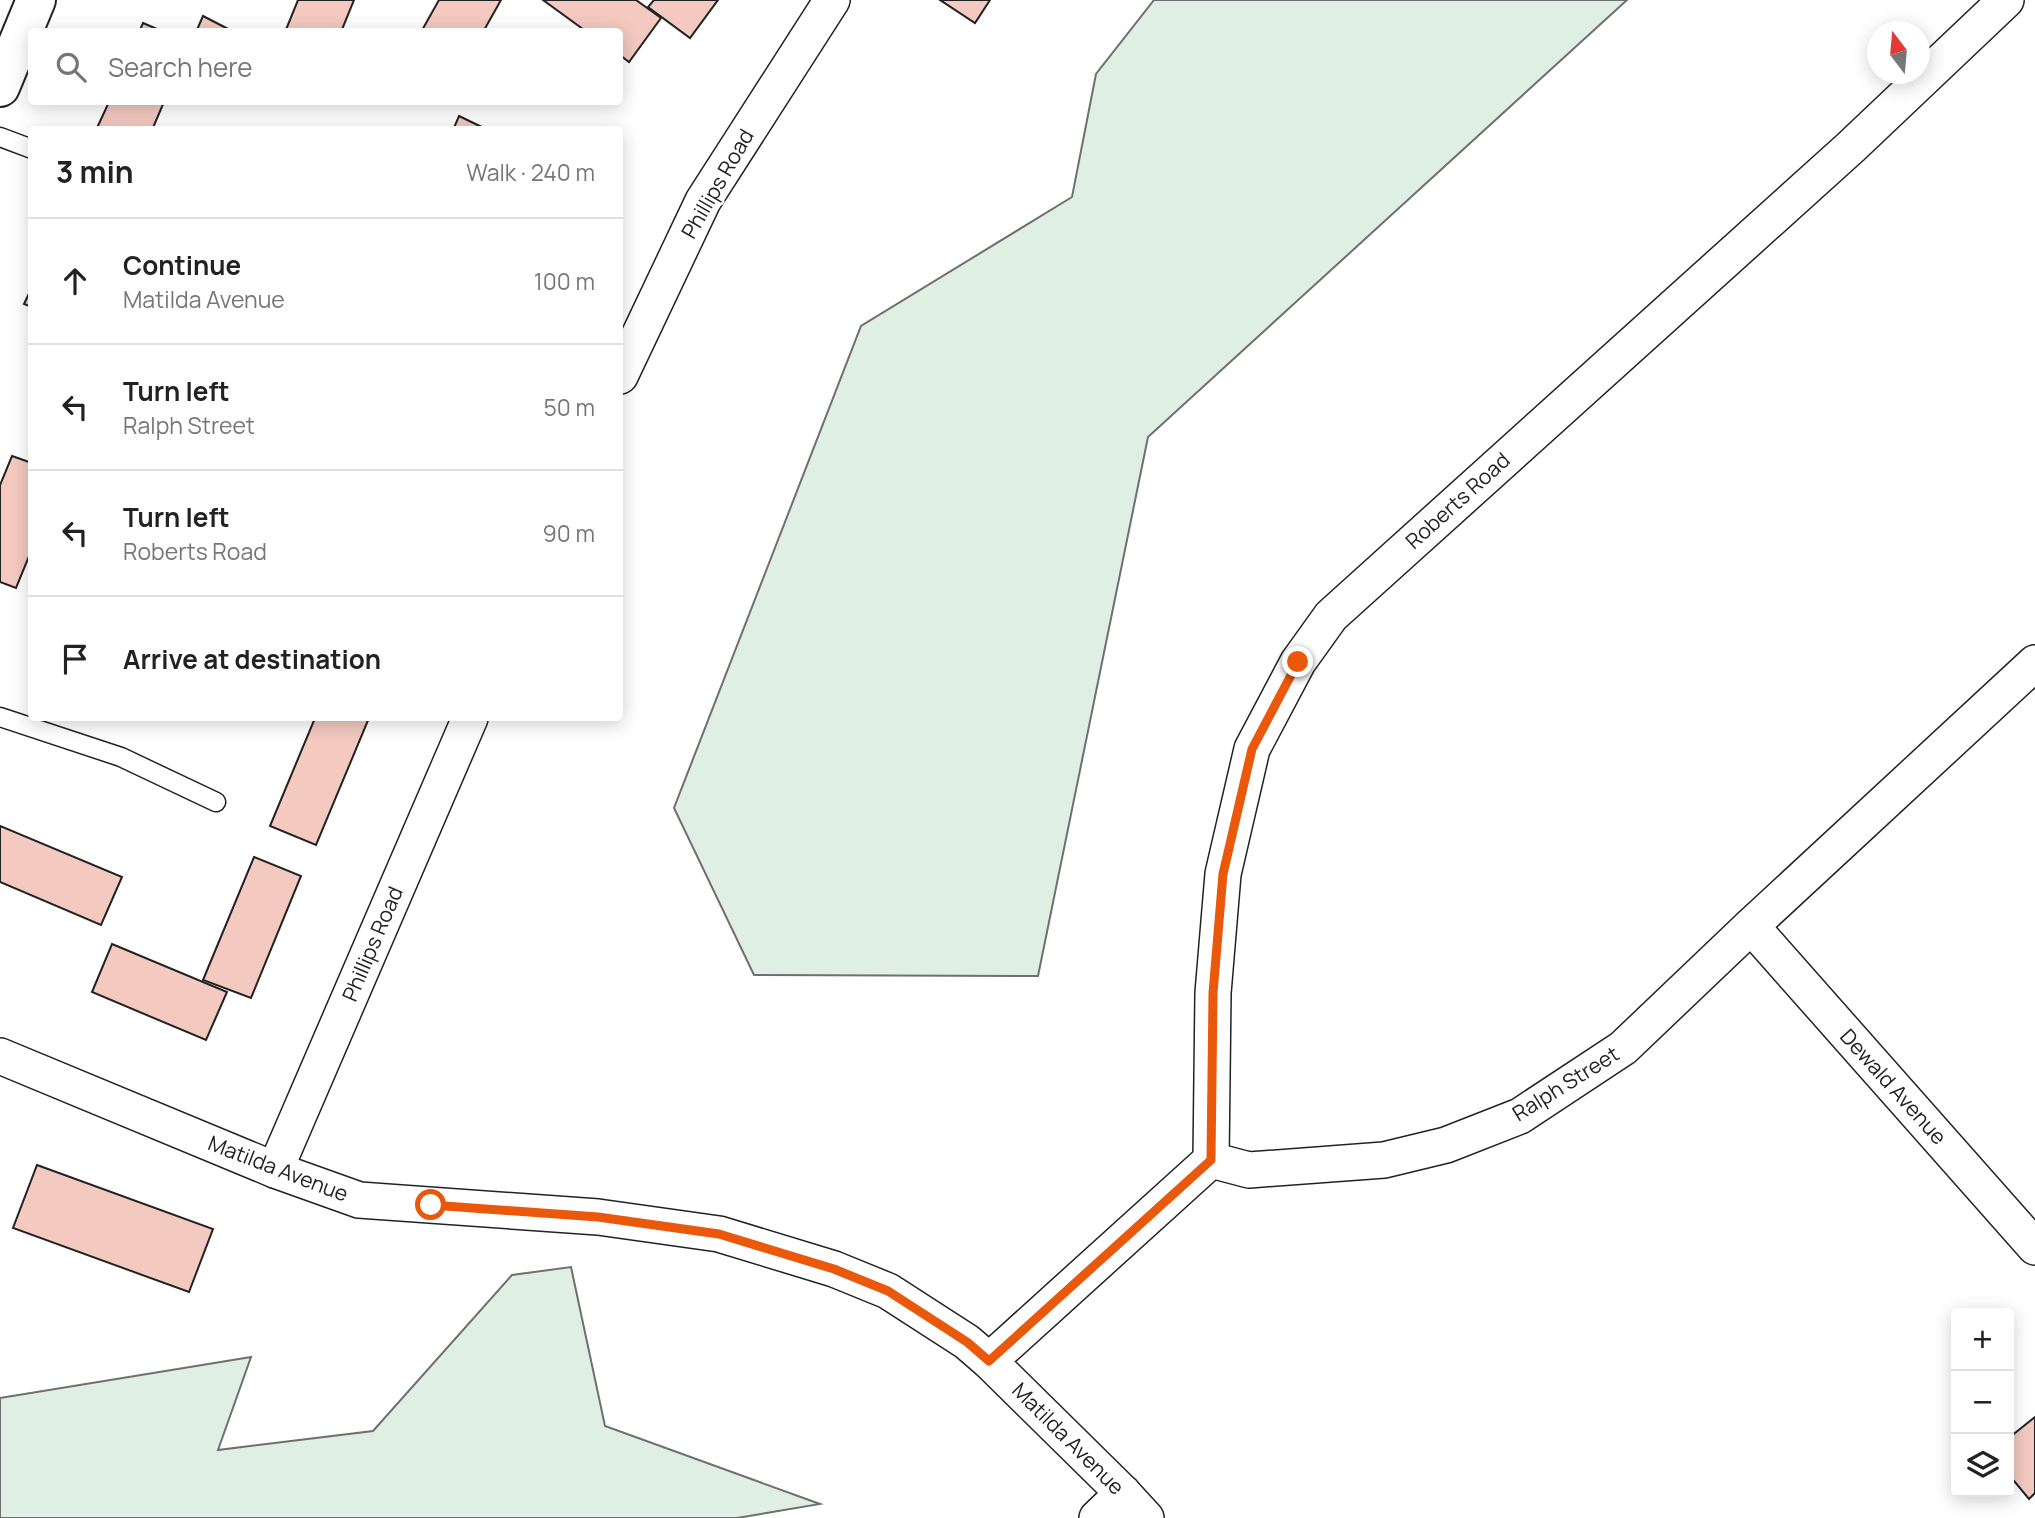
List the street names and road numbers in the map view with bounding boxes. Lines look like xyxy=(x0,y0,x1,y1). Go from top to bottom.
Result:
street label: Phillips Road xyxy=(674,124,760,243)
street label: Roberts Road xyxy=(1399,446,1516,555)
street label: Phillips Road xyxy=(335,882,409,1005)
street label: Dewald Avenue xyxy=(1834,1023,1953,1150)
street label: Ralph Street xyxy=(1507,1039,1624,1127)
street label: Matilda Avenue xyxy=(204,1129,352,1208)
street label: Matilda Avenue xyxy=(1007,1376,1131,1500)

